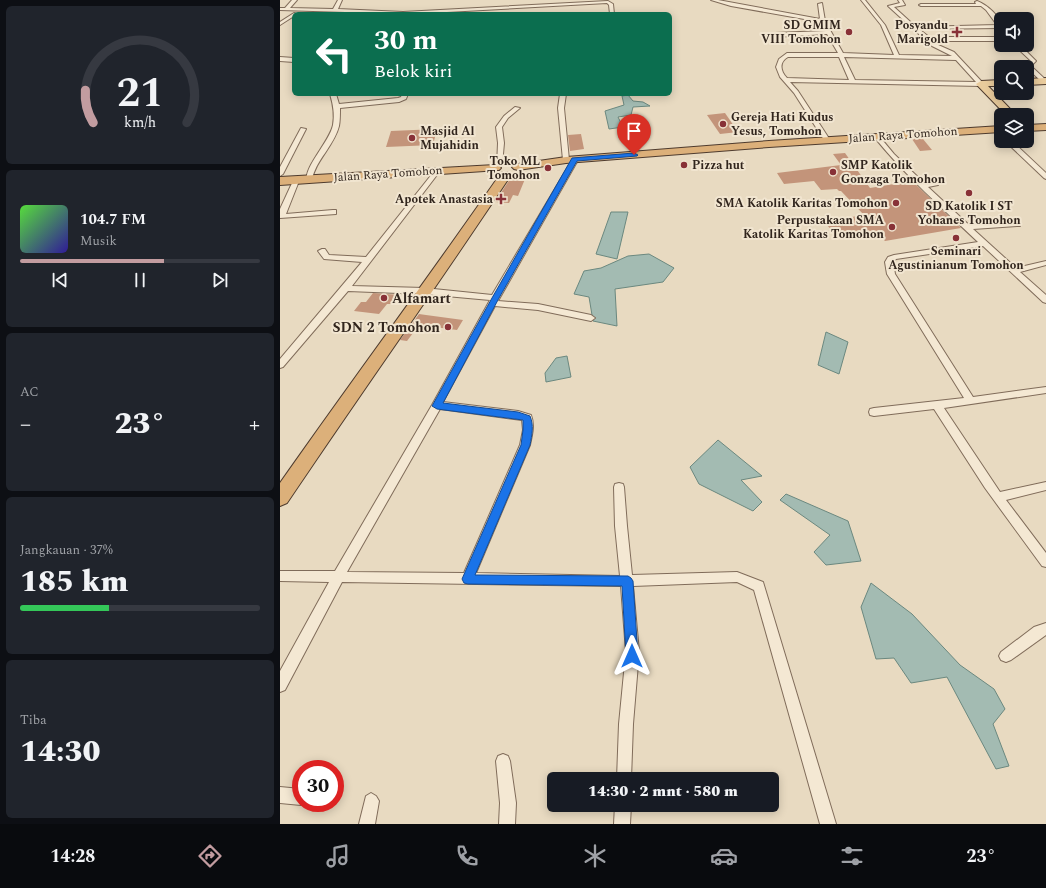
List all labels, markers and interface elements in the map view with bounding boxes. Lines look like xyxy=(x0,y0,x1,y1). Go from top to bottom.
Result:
map controls xyxy=(994,12,1034,148)
button: sound xyxy=(994,12,1034,52)
place label: SD GMIM VIII Tomohon xyxy=(761,16,842,49)
place label: Posyandu Marigold xyxy=(895,16,948,49)
text: 30 m xyxy=(374,19,438,62)
marker: Posyandu Marigold xyxy=(951,26,963,38)
marker: SD GMIM VIII Tomohon xyxy=(844,27,854,37)
icon: left xyxy=(308,28,360,80)
text: Belok kiri xyxy=(374,58,452,85)
button: search xyxy=(994,60,1034,100)
text: 21 xyxy=(117,62,163,125)
place label: Gereja Hati Kudus Yesus, Tomohon xyxy=(731,108,834,141)
button: layers xyxy=(994,108,1034,148)
text: km/h xyxy=(124,111,156,133)
pin xyxy=(617,114,651,155)
marker: Gereja Hati Kudus Yesus, Tomohon xyxy=(718,119,728,129)
icon: arrive xyxy=(623,120,645,142)
place label: Masjid Al Mujahidin xyxy=(420,122,480,155)
street label: Jalan Raya Tomohon xyxy=(848,122,958,148)
marker: Masjid Al Mujahidin xyxy=(407,133,417,143)
place label: Toko ML Tomohon xyxy=(487,152,541,185)
place label: Pizza hut xyxy=(692,156,745,175)
place label: SMP Katolik Gonzaga Tomohon xyxy=(841,156,946,189)
marker: Pizza hut xyxy=(679,160,689,170)
street label: Jalan Raya Tomohon xyxy=(333,161,443,187)
marker: Toko ML Tomohon xyxy=(543,163,553,173)
marker: SMP Katolik Gonzaga Tomohon xyxy=(828,167,838,177)
marker: SD Katolik I ST Yohanes Tomohon xyxy=(964,188,974,198)
place label: Apotek Anastasia xyxy=(395,190,494,209)
marker: Apotek Anastasia xyxy=(496,194,506,204)
place label: SMA Katolik Karitas Tomohon xyxy=(716,194,889,213)
place label: SD Katolik I ST Yohanes Tomohon xyxy=(917,197,1021,230)
marker: SMA Katolik Karitas Tomohon xyxy=(891,198,901,208)
text: 104.7 FM xyxy=(80,208,146,231)
place label: Perpustakaan SMA Katolik Karitas Tomohon xyxy=(743,211,885,244)
marker: Perpustakaan SMA Katolik Karitas Tomohon xyxy=(887,222,897,232)
text: Musik xyxy=(80,231,117,251)
marker: Seminari Agustinianum Tomohon xyxy=(951,233,961,243)
place label: Seminari Agustinianum Tomohon xyxy=(888,242,1024,275)
icon: previous xyxy=(49,269,71,291)
icon: pause xyxy=(129,269,151,291)
icon: next xyxy=(209,269,231,291)
place label: Alfamart xyxy=(392,288,451,309)
marker: Alfamart xyxy=(379,293,389,303)
place label: SDN 2 Tomohon xyxy=(333,317,440,338)
marker: SDN 2 Tomohon xyxy=(443,322,453,332)
text: AC xyxy=(20,382,39,402)
text: 23° xyxy=(115,401,166,447)
text: − xyxy=(20,408,31,441)
text: + xyxy=(249,408,260,441)
text: Jangkauan · 37% xyxy=(20,540,113,560)
text: 185 km xyxy=(20,559,128,605)
position arrow xyxy=(611,635,653,677)
text: Tiba xyxy=(20,710,47,730)
text: 14:30 xyxy=(20,729,100,775)
speed limit sign: 30 xyxy=(292,760,344,812)
text: 14:30 · 2 mnt · 580 m xyxy=(588,780,738,803)
icon: directions xyxy=(196,842,224,870)
icon: music xyxy=(324,842,352,870)
icon: phone xyxy=(453,842,481,870)
icon: climate xyxy=(581,842,609,870)
icon: car xyxy=(710,842,738,870)
icon: filters xyxy=(838,842,866,870)
text: 14:28 xyxy=(50,843,95,870)
text: 23° xyxy=(967,843,996,870)

